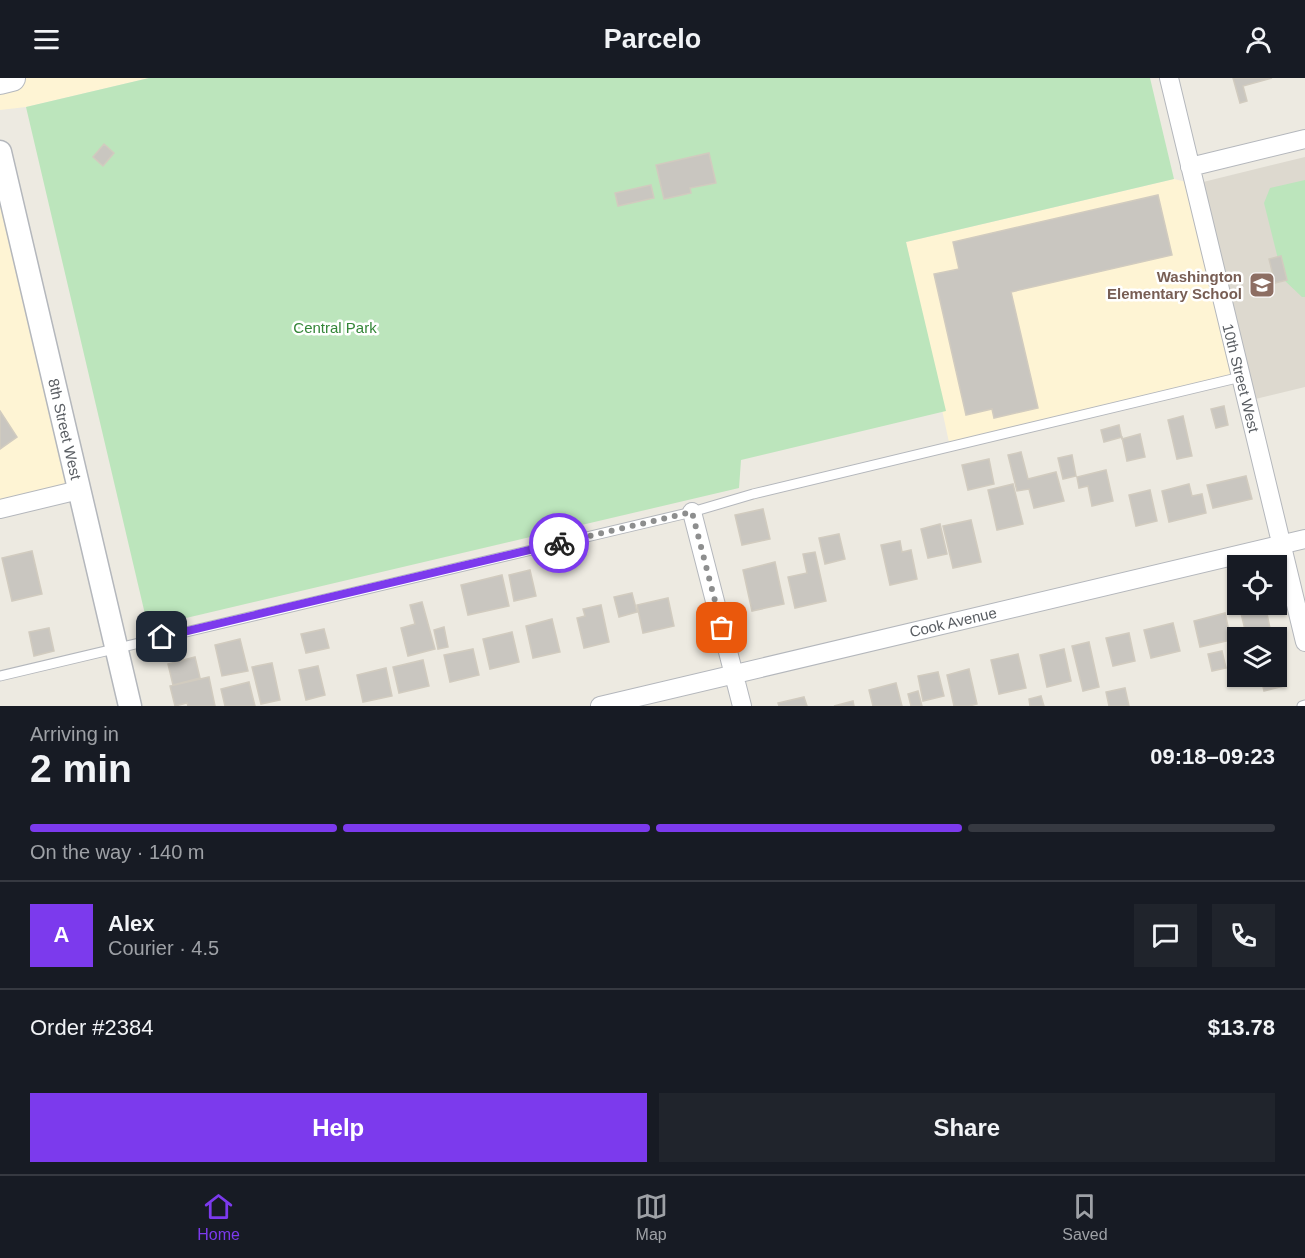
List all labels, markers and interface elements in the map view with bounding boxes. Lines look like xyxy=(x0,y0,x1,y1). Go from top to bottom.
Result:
icon: menu xyxy=(30,23,63,56)
icon: person xyxy=(1242,23,1275,56)
text: Parcelo xyxy=(604,24,701,54)
place label: Washington Elementary School xyxy=(1107,268,1242,302)
school or university icon: Washington Elementary School xyxy=(1247,270,1277,300)
park label: Central Park xyxy=(293,319,377,336)
street label: 10th Street West xyxy=(1219,322,1263,435)
street label: 8th Street West xyxy=(45,377,85,482)
courier xyxy=(529,513,589,573)
icon: bike xyxy=(543,527,576,560)
map controls xyxy=(1227,555,1287,687)
button: locate xyxy=(1227,555,1287,615)
pin xyxy=(696,602,747,653)
street label: Cook Avenue xyxy=(908,604,998,640)
pin xyxy=(136,611,187,662)
icon: bag xyxy=(705,611,738,644)
icon: home xyxy=(145,620,178,653)
button: layers xyxy=(1227,627,1287,687)
text: Arriving in xyxy=(30,723,119,745)
text: 09:18–09:23 xyxy=(1150,744,1275,769)
text: 2 min xyxy=(30,747,132,790)
text: On the way · 140 m xyxy=(30,841,205,863)
button: chat xyxy=(1134,904,1197,967)
button: phone xyxy=(1212,904,1275,967)
text: Alex xyxy=(108,911,154,936)
text: A xyxy=(54,922,69,947)
text: Courier · 4.5 xyxy=(108,937,219,959)
text: Order #2384 xyxy=(30,1015,154,1040)
text: $13.78 xyxy=(1208,1015,1275,1040)
button: Help xyxy=(30,1093,647,1162)
button: Share xyxy=(659,1093,1275,1162)
tab: Home xyxy=(197,1190,240,1244)
tab: Map xyxy=(635,1190,668,1244)
tab: Saved xyxy=(1062,1190,1108,1244)

